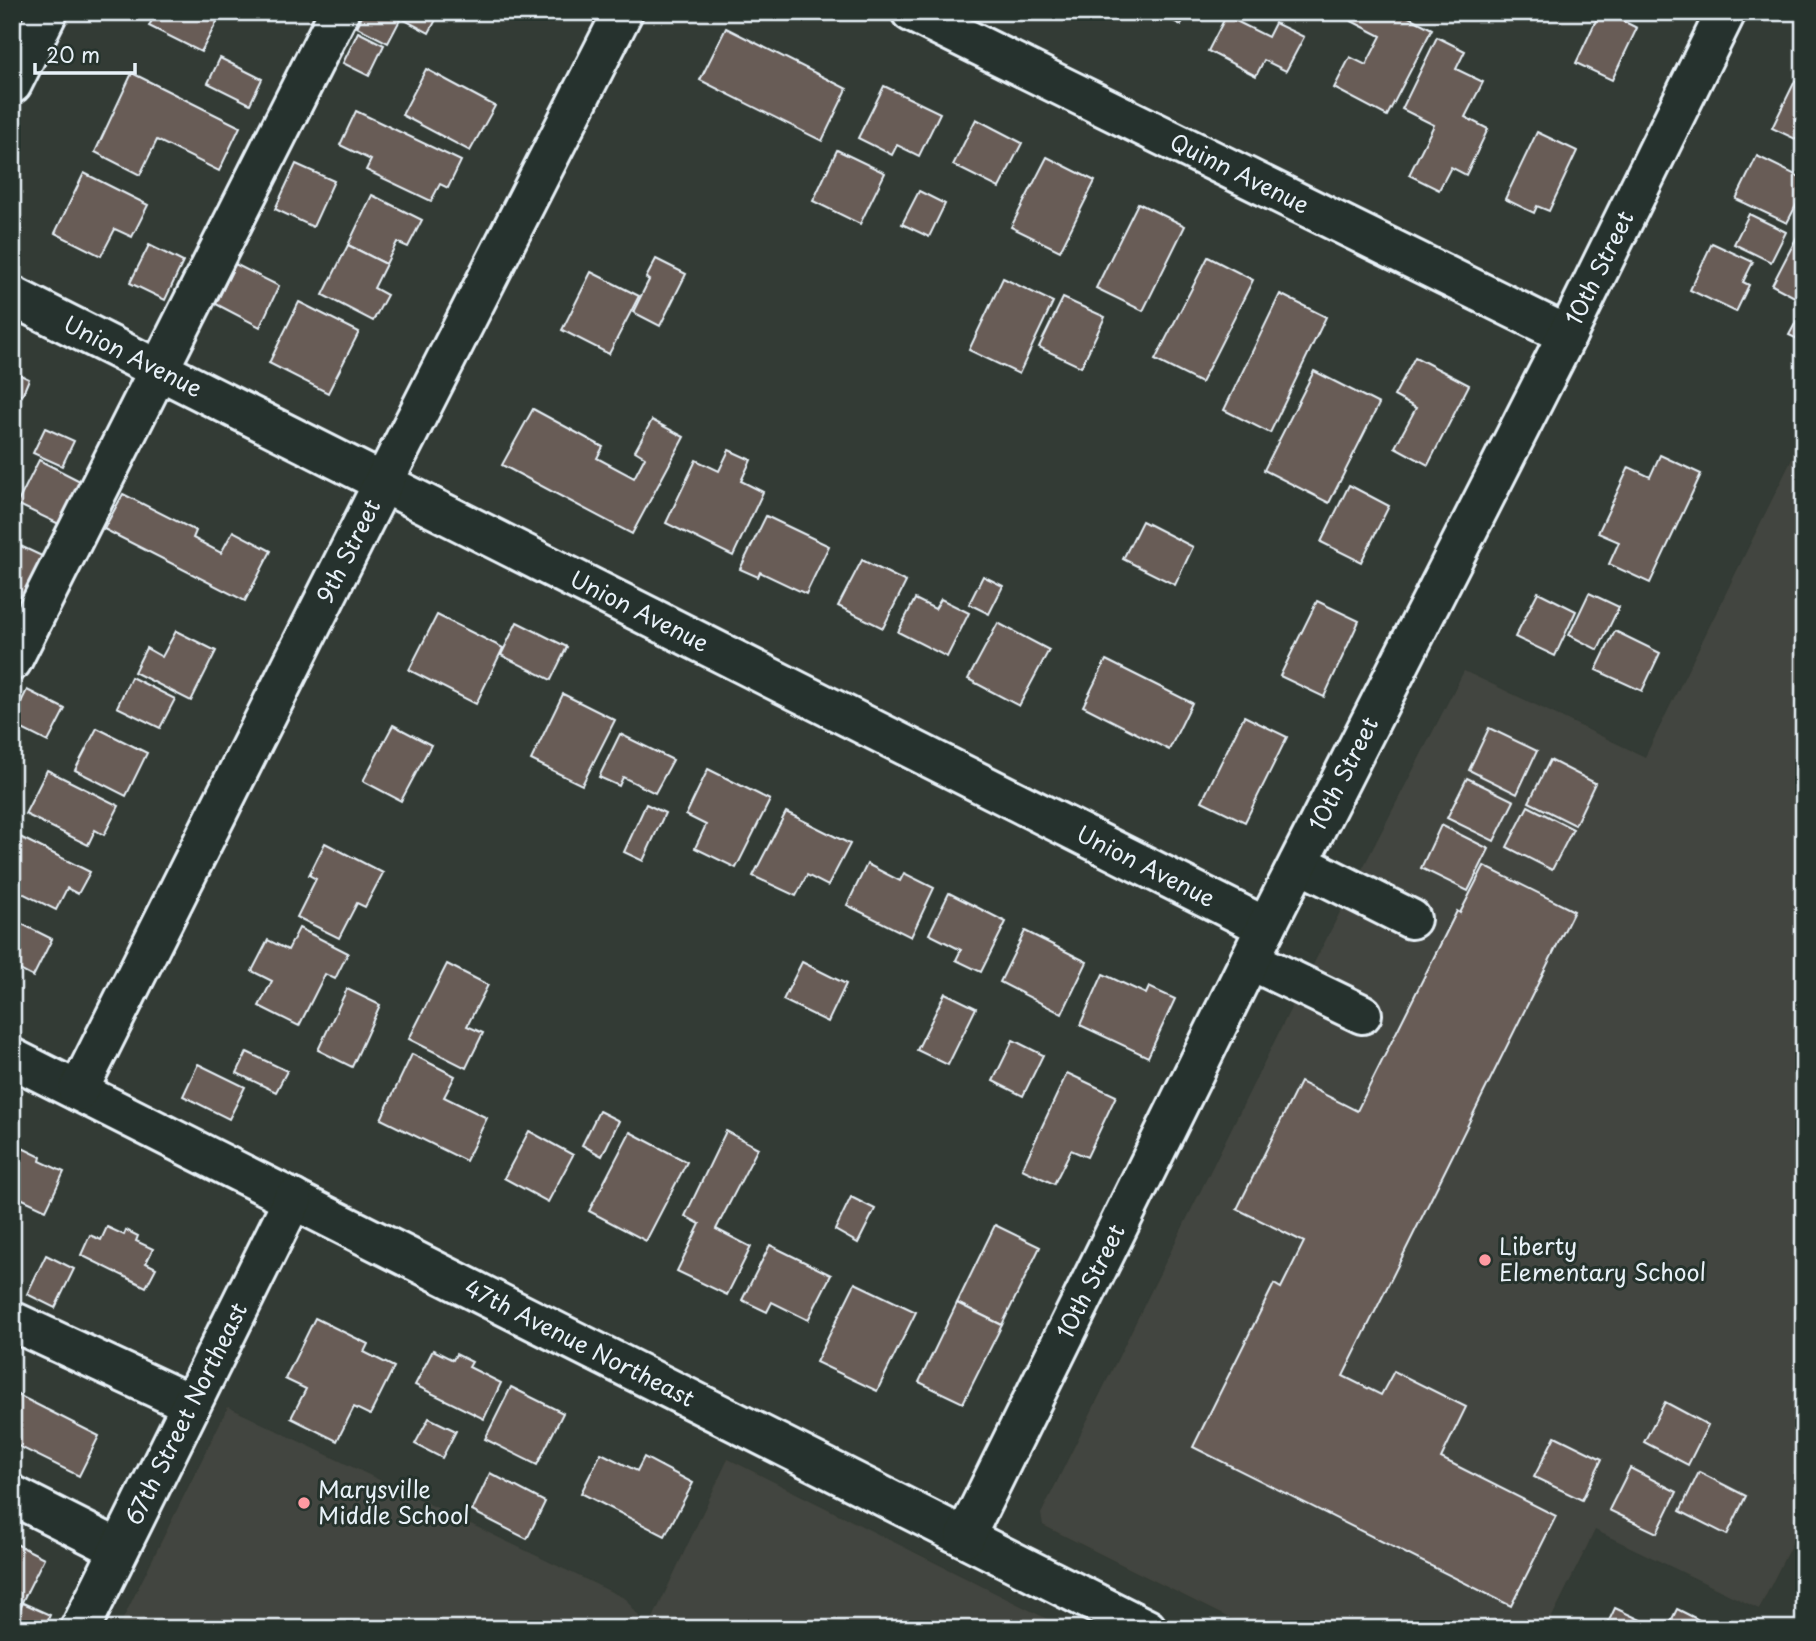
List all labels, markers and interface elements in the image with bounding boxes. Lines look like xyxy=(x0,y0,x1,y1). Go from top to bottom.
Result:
scale bar xyxy=(35,32,135,76)
text: 20 m xyxy=(46,38,100,70)
street label: Quinn Avenue xyxy=(1164,123,1316,221)
street label: 10th Street xyxy=(1556,204,1642,331)
street label: Union Avenue xyxy=(58,306,209,405)
street label: 9th Street xyxy=(307,492,388,609)
street label: Union Avenue xyxy=(564,561,715,660)
street label: 10th Street xyxy=(1299,710,1386,836)
street label: Union Avenue xyxy=(1071,815,1222,915)
street label: 10th Street xyxy=(1047,1218,1133,1344)
place label: Liberty Elementary School xyxy=(1499,1228,1706,1289)
marker: Liberty Elementary School xyxy=(1477,1252,1493,1268)
street label: 47th Avenue Northeast xyxy=(459,1269,701,1415)
street label: 67th Street Northeast xyxy=(115,1296,255,1531)
place label: Marysville Middle School xyxy=(318,1471,470,1532)
marker: Marysville Middle School xyxy=(296,1495,312,1511)

